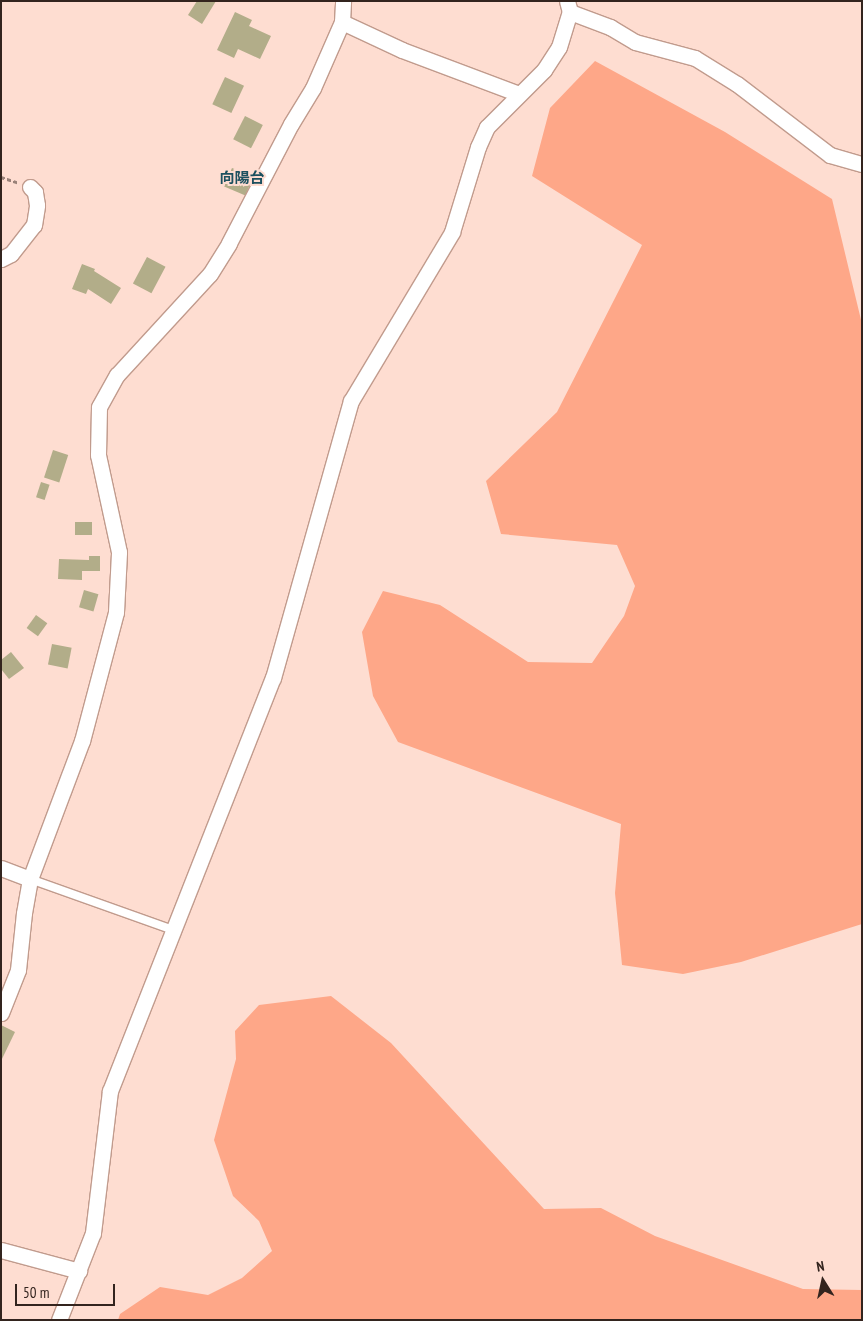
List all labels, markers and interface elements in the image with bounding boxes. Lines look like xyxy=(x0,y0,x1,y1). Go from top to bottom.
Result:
district label: 向陽台 xyxy=(220,169,264,187)
north arrow xyxy=(798,1256,848,1306)
text: N xyxy=(815,1257,826,1276)
scale bar xyxy=(18,1274,118,1306)
text: 50 m xyxy=(23,1283,49,1302)

